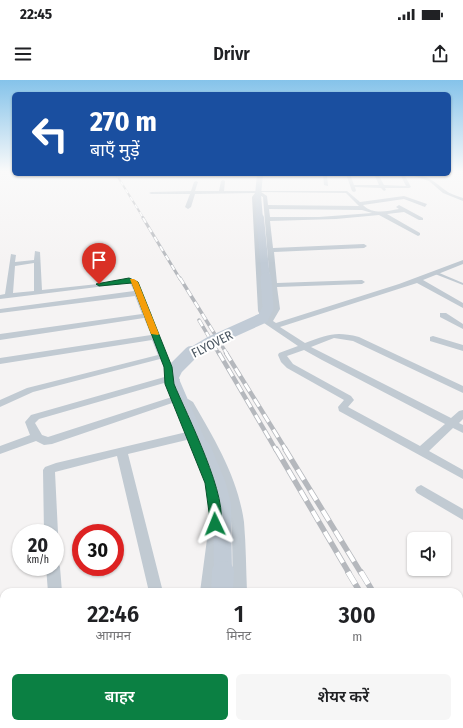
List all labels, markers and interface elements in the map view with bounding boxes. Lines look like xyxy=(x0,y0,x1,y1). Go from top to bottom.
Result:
text: 22:45 xyxy=(20,5,52,23)
icon: menu xyxy=(12,43,34,65)
text: Drivr xyxy=(213,43,250,65)
icon: share xyxy=(429,43,451,65)
text: 270 m xyxy=(90,105,157,138)
icon: left xyxy=(24,108,76,160)
text: बाएँ मुड़ें xyxy=(90,139,140,161)
pin xyxy=(82,243,116,284)
icon: arrive xyxy=(88,249,110,271)
street label: FLYOVER xyxy=(189,327,235,361)
position arrow xyxy=(194,503,236,545)
speed limit sign: 30 xyxy=(72,524,124,576)
map controls xyxy=(407,532,451,576)
button: sound xyxy=(407,532,451,576)
text: 20 xyxy=(28,533,48,557)
text: km/h xyxy=(27,554,49,566)
text: 22:46 xyxy=(87,600,139,628)
text: 1 xyxy=(234,600,244,628)
text: 300 xyxy=(339,601,376,629)
text: आगमन xyxy=(95,628,131,643)
text: मिनट xyxy=(226,628,251,643)
text: m xyxy=(352,629,362,644)
button: बाहर xyxy=(12,674,228,720)
button: शेयर करें xyxy=(236,674,451,720)

